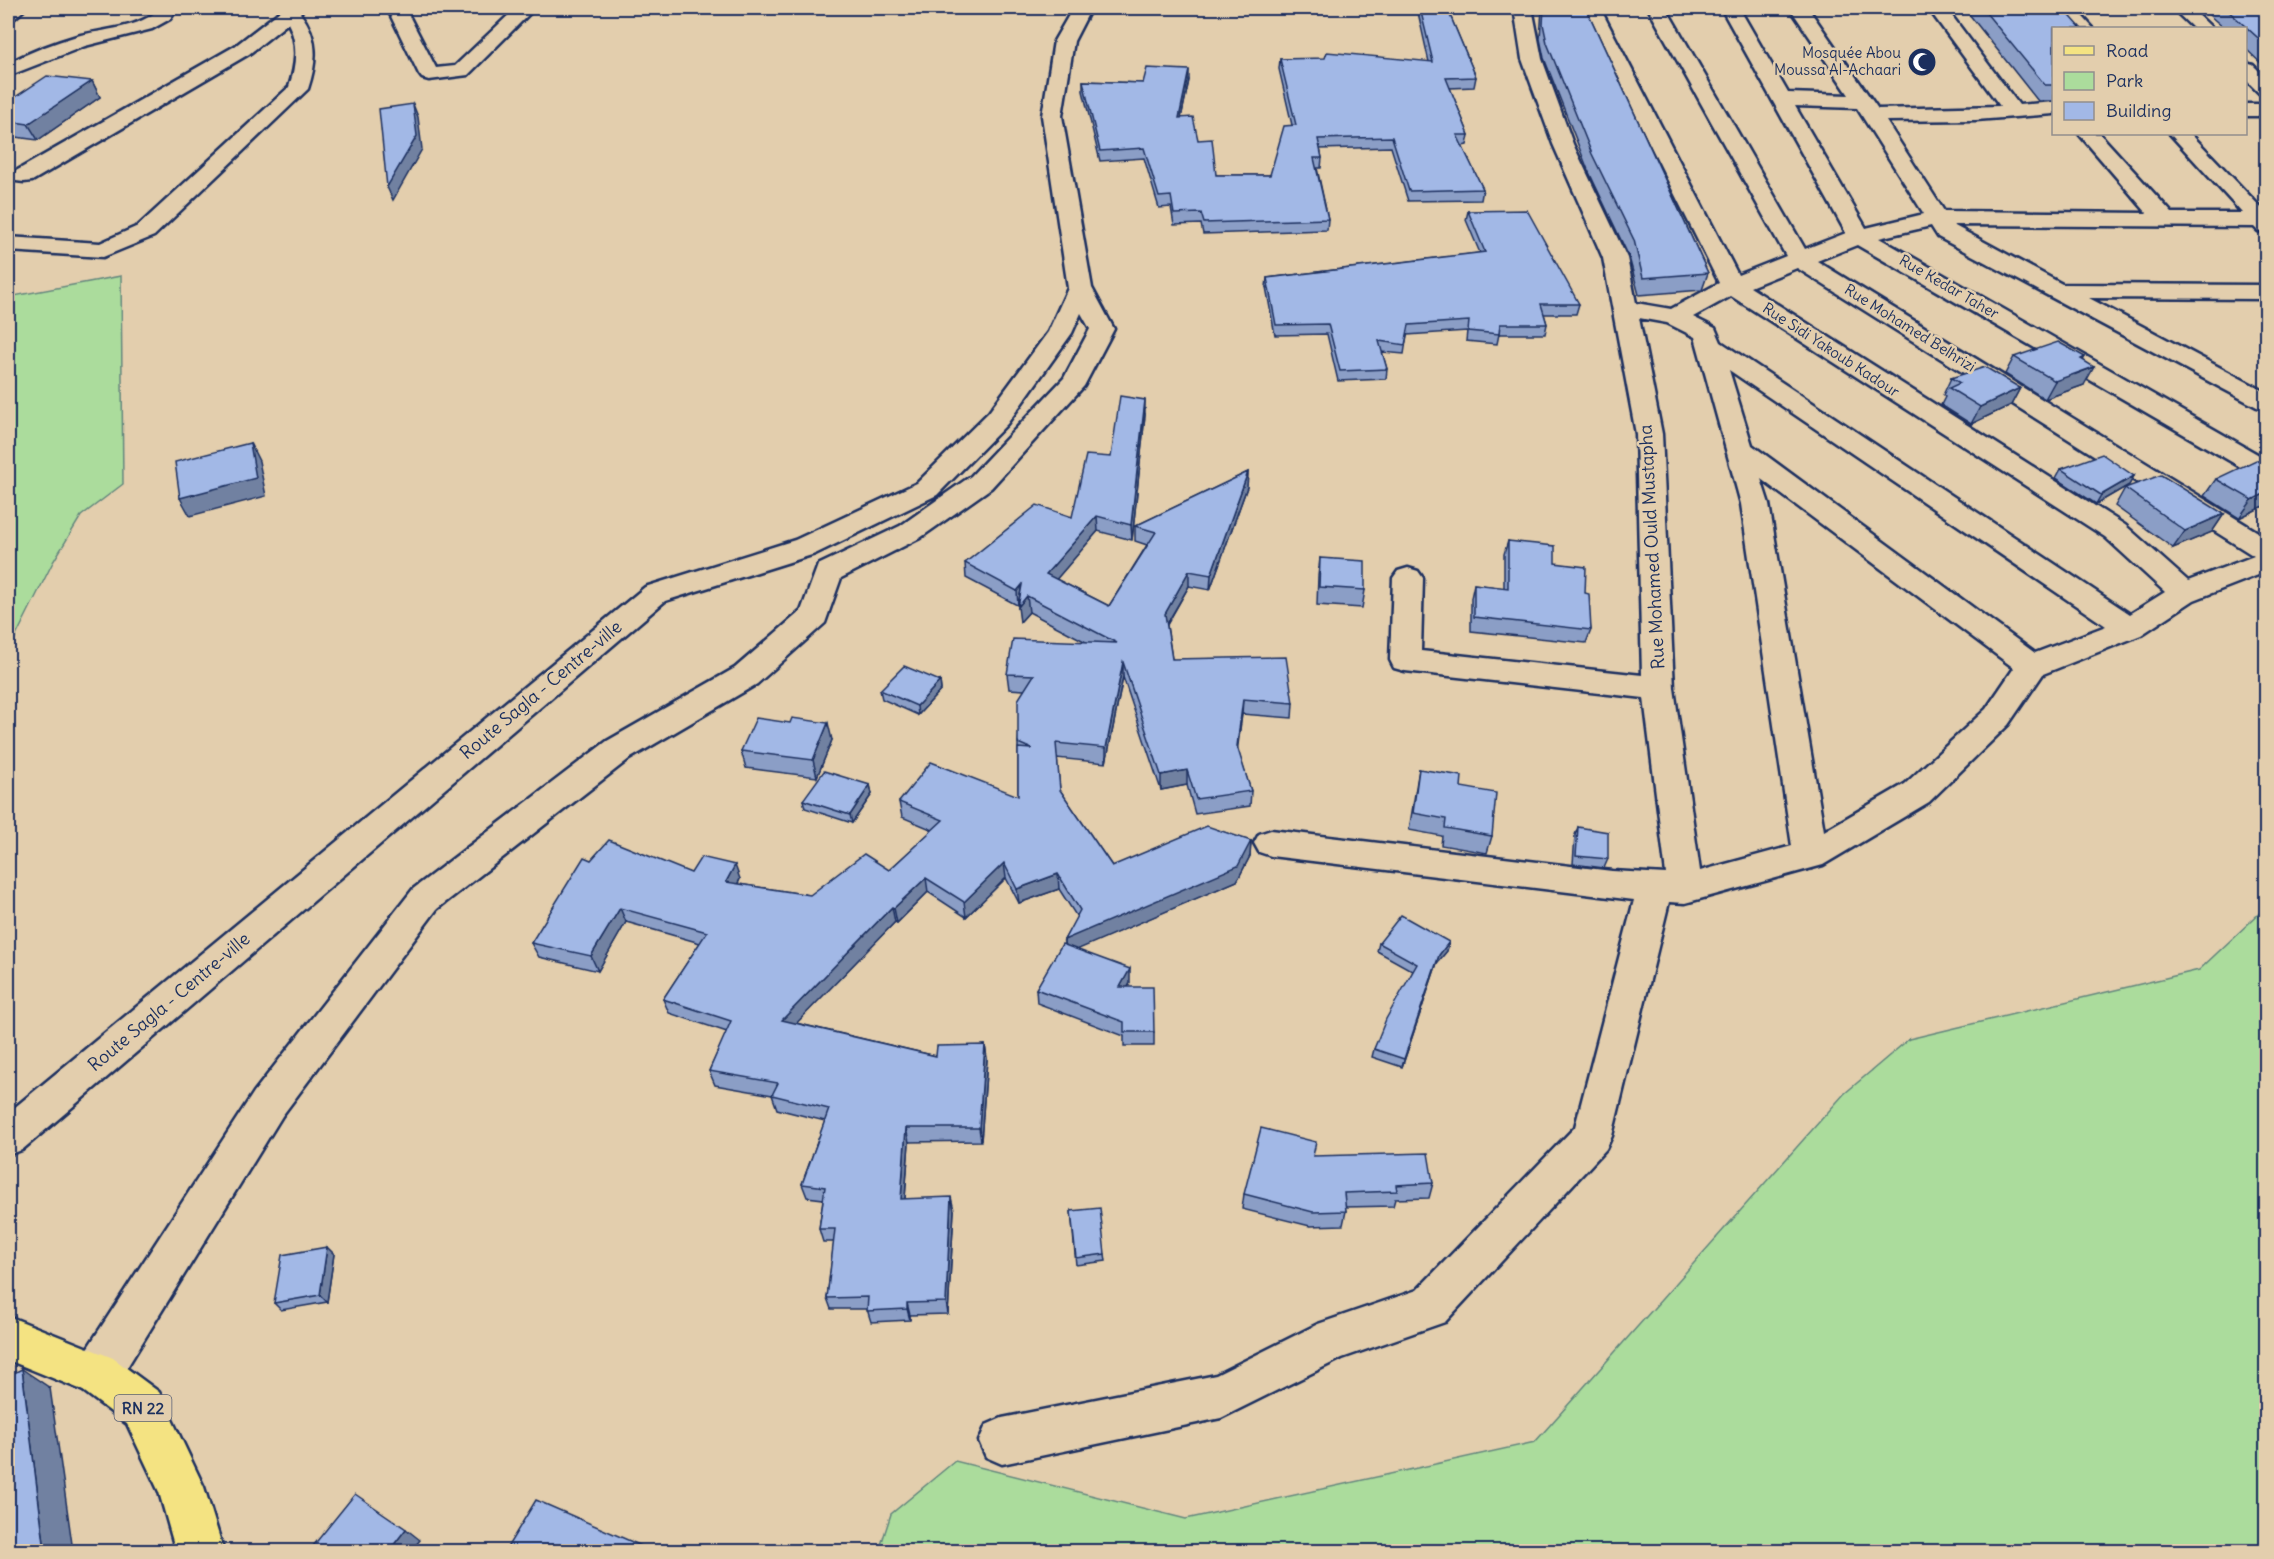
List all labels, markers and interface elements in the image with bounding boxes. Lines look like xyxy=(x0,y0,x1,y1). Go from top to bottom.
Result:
legend xyxy=(2052,27,2247,135)
text: Road xyxy=(2106,39,2149,62)
place label: Mosquée Abou Moussa Al-Achaari xyxy=(1774,43,1901,79)
mosque icon: Mosquée Abou Moussa Al-Achaari xyxy=(1906,46,1938,78)
text: Park xyxy=(2106,69,2143,92)
text: Building xyxy=(2106,99,2171,122)
street label: Rue Kedar Taher xyxy=(1896,250,2003,323)
street label: Rue Mohamed Belhrizi xyxy=(1841,279,1979,376)
street label: Rue Sidi Yakoub Kadour xyxy=(1759,298,1903,401)
street label: Rue Mohamed Ould Mustapha xyxy=(1634,424,1669,670)
street label: Route Sagla - Centre-ville xyxy=(455,615,626,764)
street label: Route Sagla - Centre-ville xyxy=(83,927,254,1076)
road number: RN 22 xyxy=(114,1395,172,1421)

